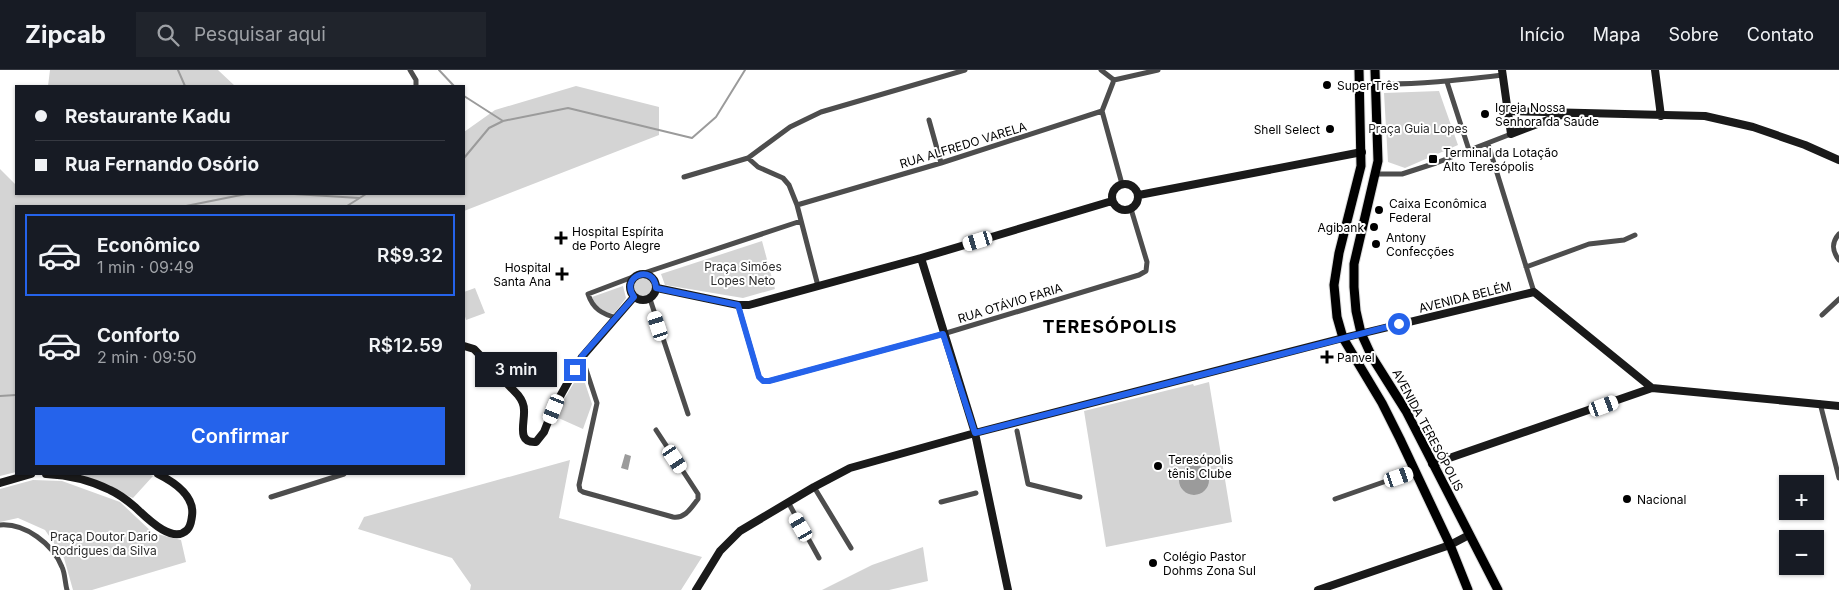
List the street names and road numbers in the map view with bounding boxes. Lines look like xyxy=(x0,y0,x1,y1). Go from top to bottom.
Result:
street label: RUA ALFREDO VARELA xyxy=(898,119,1028,171)
street label: AVENIDA BELÉM xyxy=(1417,278,1513,316)
street label: RUA OTÁVIO FARIA xyxy=(956,280,1064,326)
street label: AVENIDA TERESÓPOLIS xyxy=(1389,366,1467,494)

